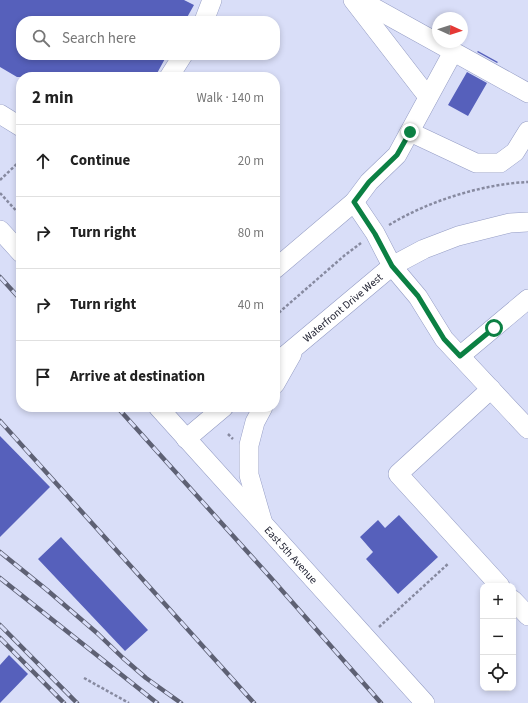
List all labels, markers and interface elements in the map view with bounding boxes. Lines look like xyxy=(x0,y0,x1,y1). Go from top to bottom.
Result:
north arrow xyxy=(432,12,468,48)
search box xyxy=(16,16,280,60)
icon: search xyxy=(30,27,52,49)
text: Search here xyxy=(62,28,136,49)
text: 2 min xyxy=(32,86,73,110)
text: Walk · 140 m xyxy=(196,89,264,107)
route end xyxy=(401,123,419,141)
icon: ahead xyxy=(32,150,54,172)
text: Continue xyxy=(70,150,130,171)
text: 20 m xyxy=(238,152,264,170)
icon: right xyxy=(32,222,54,244)
text: Turn right xyxy=(70,222,136,243)
text: 80 m xyxy=(238,224,264,242)
street label: Waterfront Drive West xyxy=(300,270,386,346)
icon: right xyxy=(32,294,54,316)
text: Turn right xyxy=(70,294,136,315)
text: 40 m xyxy=(238,296,264,314)
route start xyxy=(485,319,503,337)
icon: arrive xyxy=(32,366,54,388)
text: Arrive at destination xyxy=(70,366,205,387)
street label: East 5th Avenue xyxy=(261,523,321,588)
map controls xyxy=(480,583,516,691)
button: + xyxy=(480,583,516,619)
button: − xyxy=(480,619,516,655)
button: locate xyxy=(480,655,516,691)

